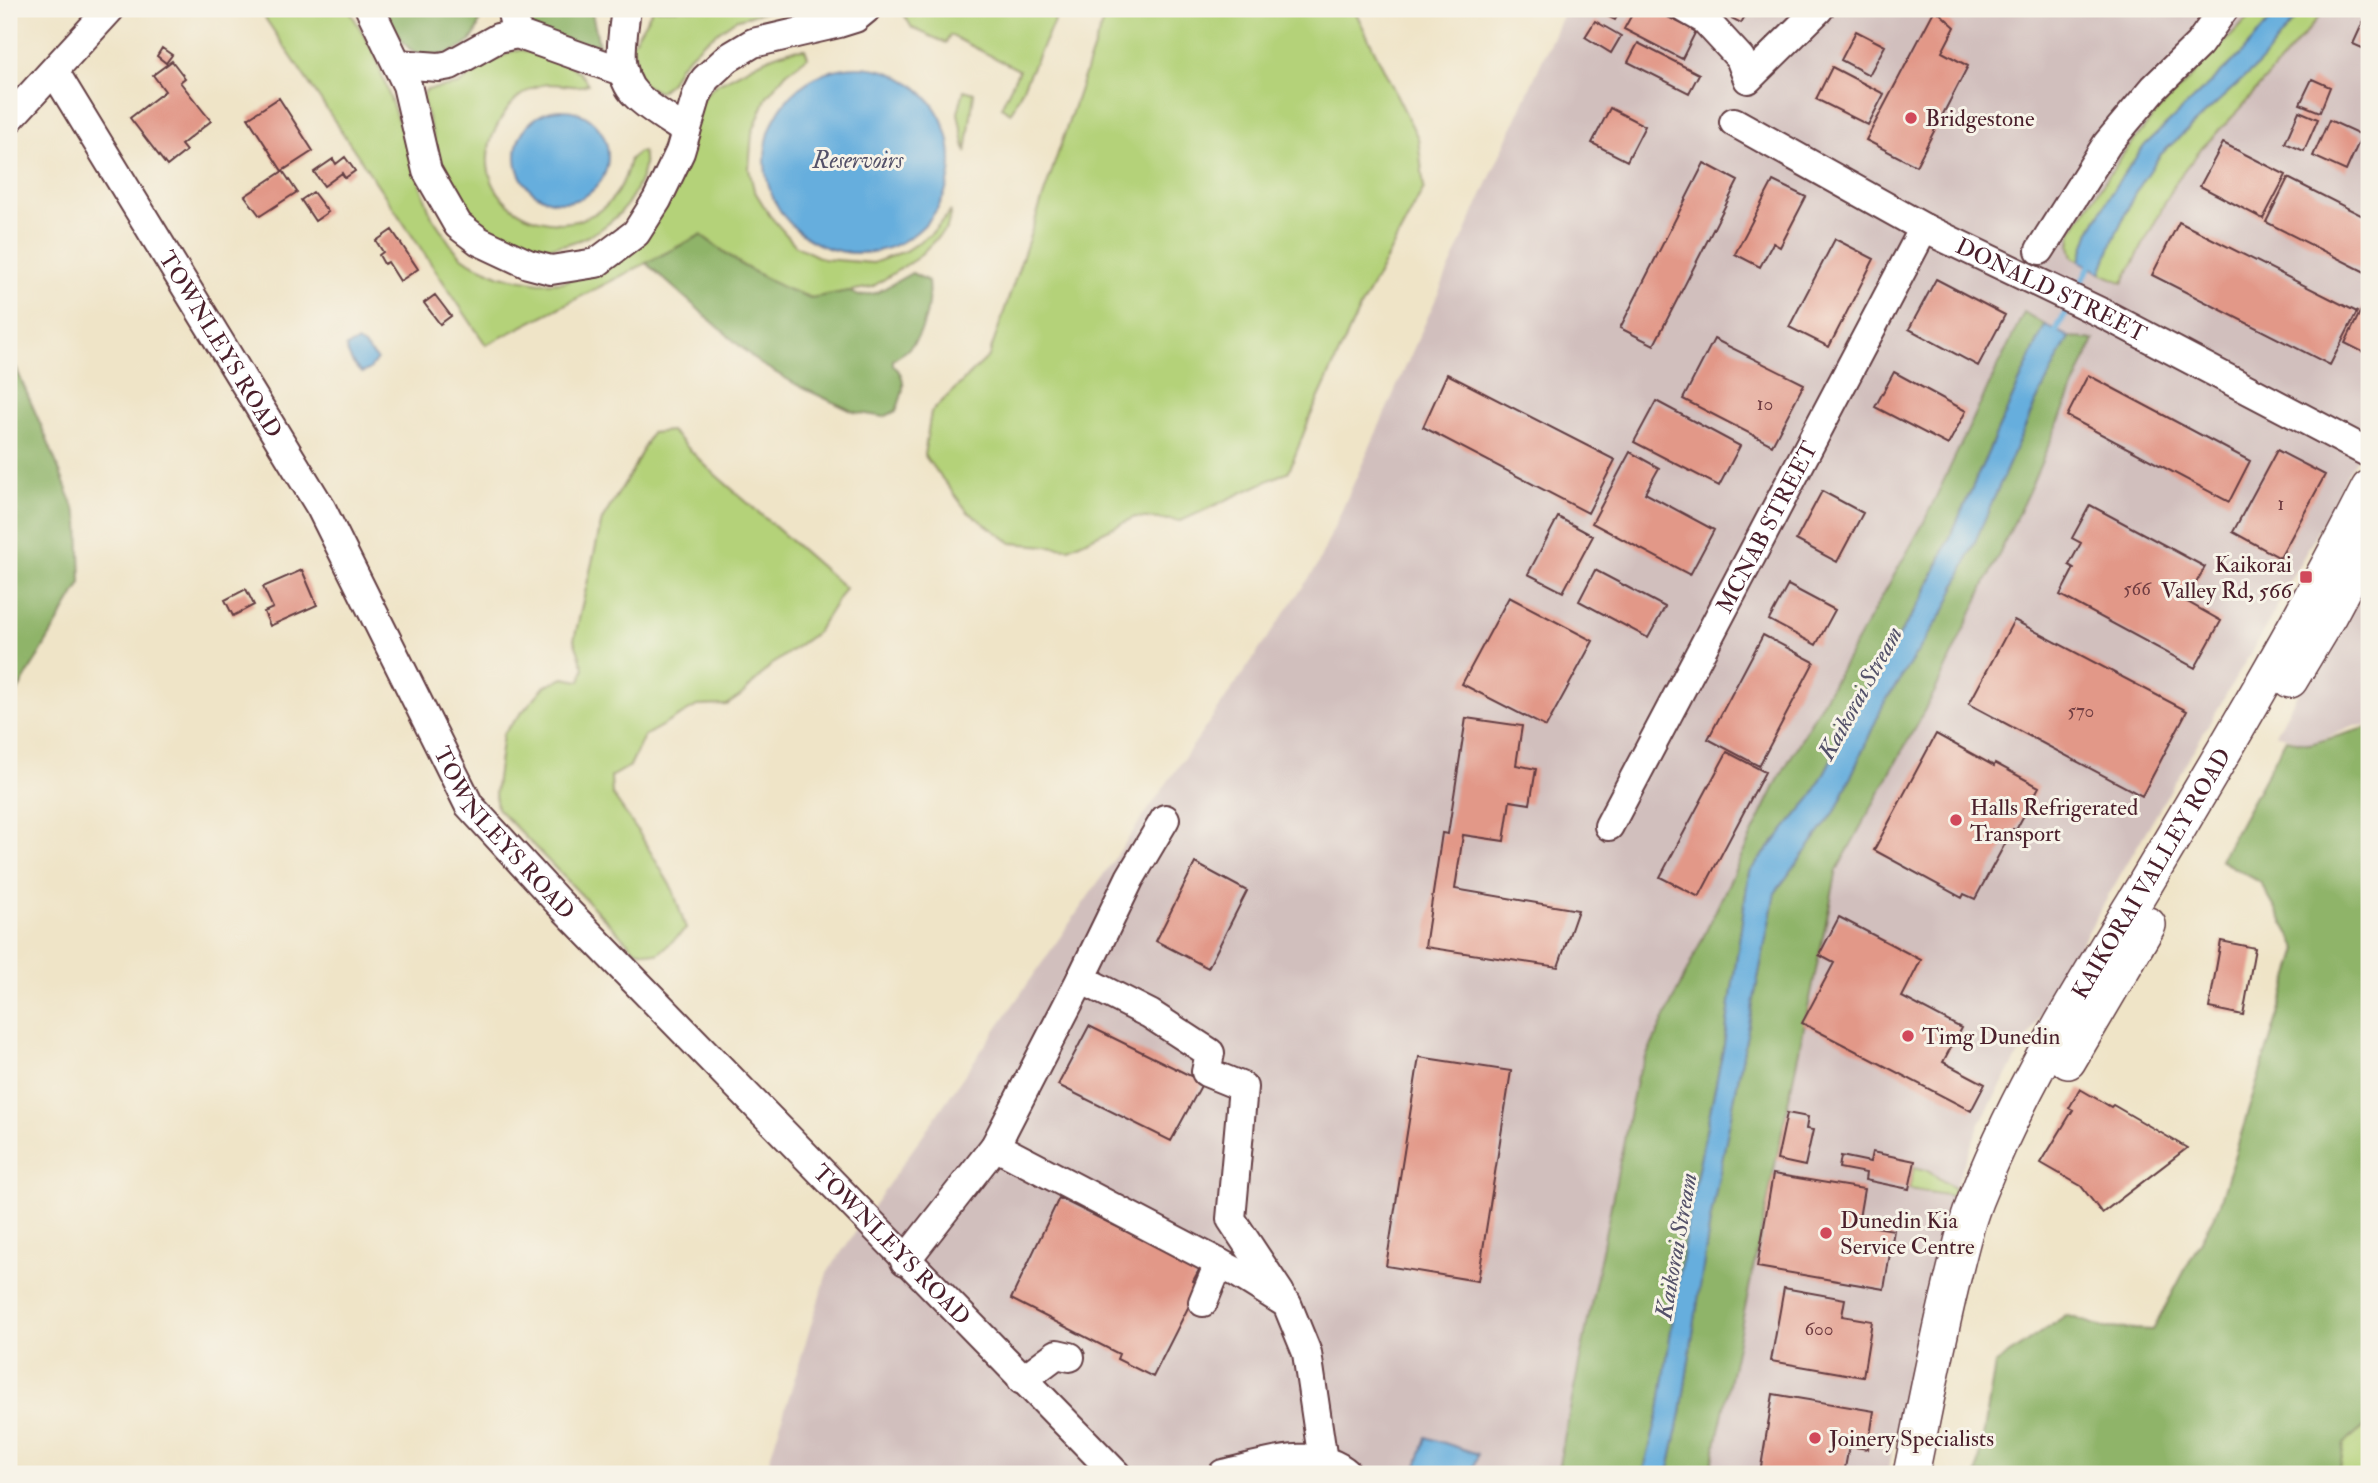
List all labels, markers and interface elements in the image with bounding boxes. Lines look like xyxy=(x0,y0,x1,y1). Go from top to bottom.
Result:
place label: Bridgestone xyxy=(1925,104,2035,133)
marker: Bridgestone xyxy=(1903,110,1919,126)
water label: Reservoirs xyxy=(812,145,904,176)
street label: DONALD STREET xyxy=(1951,231,2152,349)
street label: TOWNLEYS ROAD xyxy=(152,246,288,443)
house number: 10 xyxy=(1757,392,1773,416)
street label: MCNAB STREET xyxy=(1710,436,1824,618)
house number: 1 xyxy=(2278,492,2284,516)
place label: Kaikorai Valley Rd, 566 xyxy=(2161,550,2293,605)
marker: Kaikorai Valley Rd, 566 xyxy=(2298,569,2314,585)
house number: 566 xyxy=(2123,577,2152,601)
water label: Kaikorai Stream xyxy=(1811,621,1910,766)
house number: 570 xyxy=(2068,699,2094,723)
street label: TOWNLEYS ROAD xyxy=(427,742,581,926)
street label: KAIKORAI VALLEY ROAD xyxy=(2065,743,2237,1004)
place label: Halls Refrigerated Transport xyxy=(1970,793,2138,849)
marker: Halls Refrigerated Transport xyxy=(1948,812,1964,828)
place label: Timg Dunedin xyxy=(1922,1022,2060,1051)
marker: Timg Dunedin xyxy=(1900,1028,1916,1044)
street label: TOWNLEYS ROAD xyxy=(807,1158,977,1331)
water label: Kaikorai Stream xyxy=(1648,1171,1705,1323)
place label: Dunedin Kia Service Centre xyxy=(1840,1206,1975,1261)
marker: Dunedin Kia Service Centre xyxy=(1818,1225,1834,1241)
house number: 600 xyxy=(1804,1317,1834,1341)
place label: Joinery Specialists xyxy=(1828,1424,1994,1454)
marker: Joinery Specialists xyxy=(1807,1430,1823,1446)

